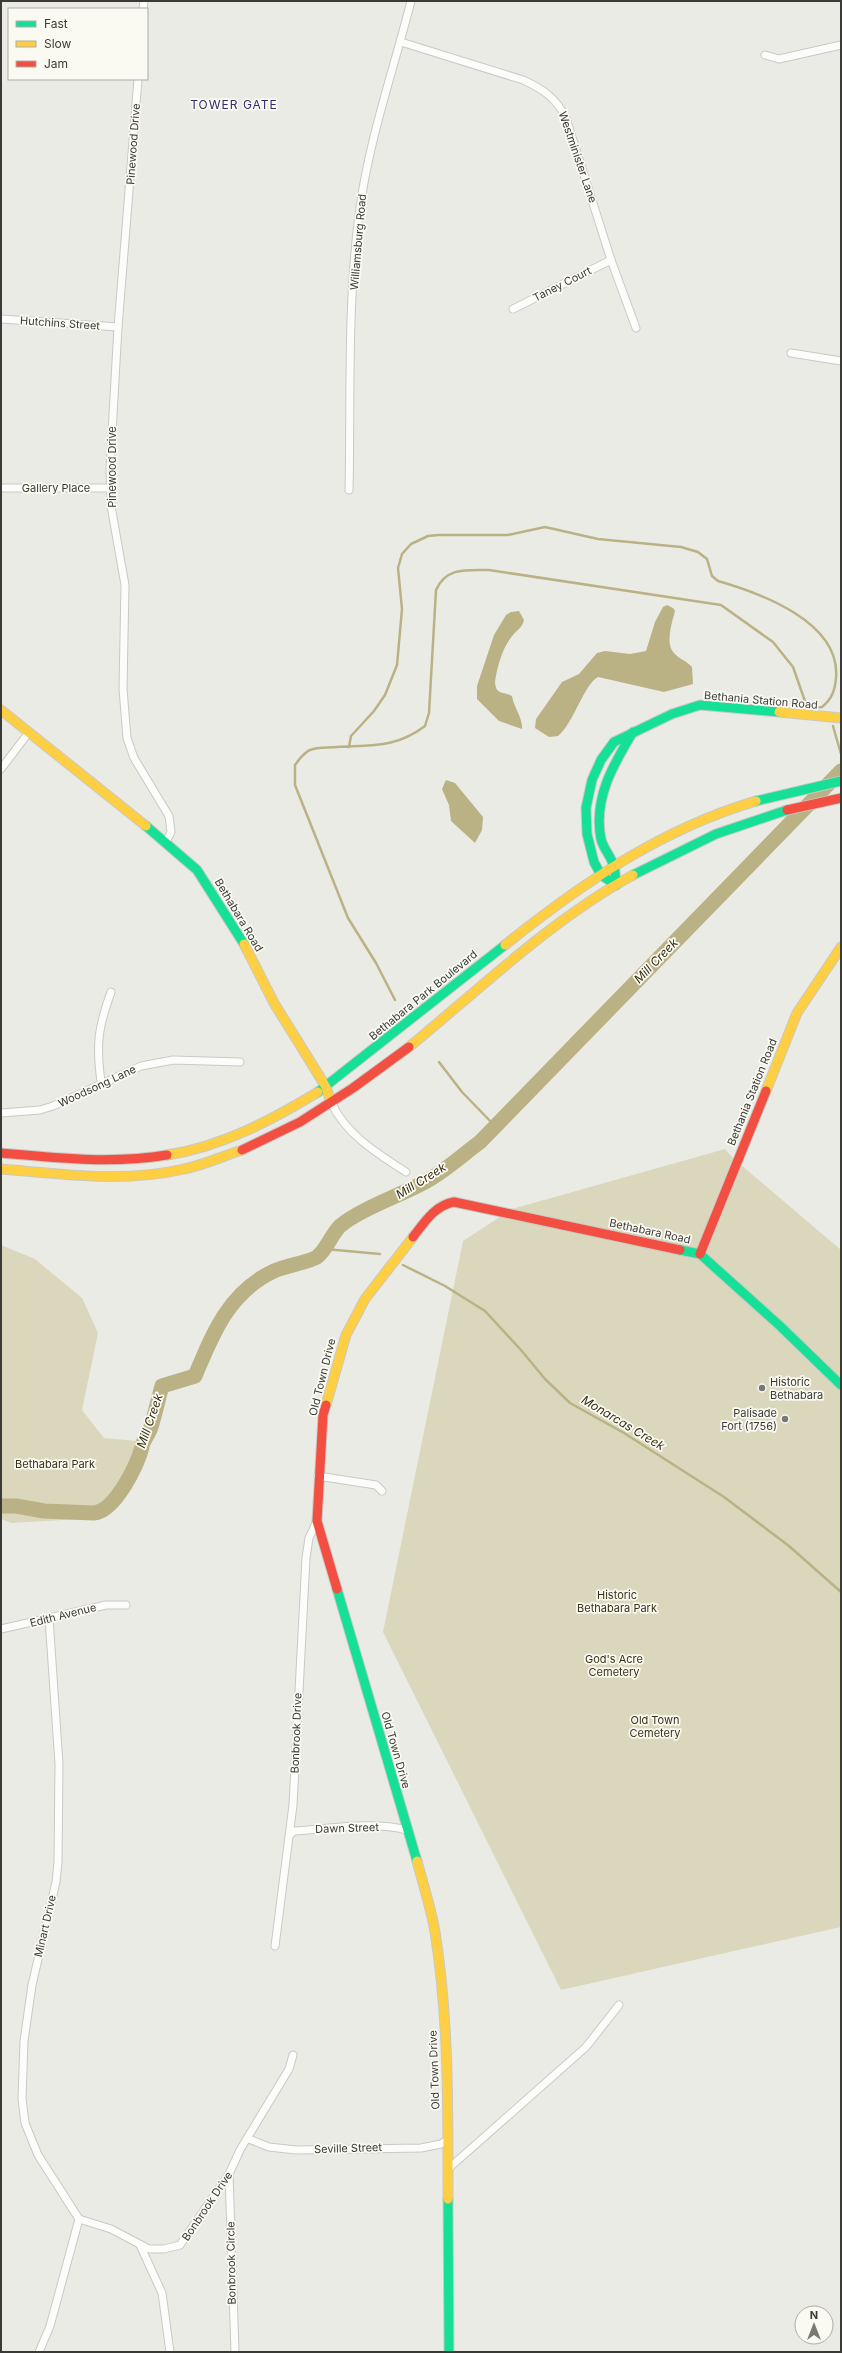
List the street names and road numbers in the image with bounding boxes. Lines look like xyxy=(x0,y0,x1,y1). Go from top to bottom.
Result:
street label: Pinewood Drive xyxy=(123,103,143,185)
street label: Westminister Lane xyxy=(556,109,600,205)
street label: Williamsburg Road xyxy=(347,193,369,291)
street label: Taney Court xyxy=(531,263,594,305)
street label: Hutchins Street xyxy=(20,313,101,333)
street label: Pinewood Drive xyxy=(105,426,119,508)
street label: Gallery Place xyxy=(22,481,90,495)
street label: Bethania Station Road xyxy=(704,688,818,712)
street label: Bethabara Road xyxy=(212,876,266,954)
street label: Bethabara Park Boulevard xyxy=(366,947,480,1043)
street label: Bethania Station Road xyxy=(724,1036,780,1148)
street label: Woodsong Lane xyxy=(56,1062,138,1110)
street label: Bethabara Road xyxy=(608,1216,692,1246)
street label: Old Town Drive xyxy=(306,1337,338,1417)
street label: Edith Avenue xyxy=(28,1600,98,1630)
street label: Bonbrook Drive xyxy=(288,1692,304,1774)
street label: Old Town Drive xyxy=(378,1710,414,1790)
street label: Dawn Street xyxy=(315,1820,380,1836)
street label: Minart Drive xyxy=(31,1893,59,1959)
street label: Old Town Drive xyxy=(426,2030,442,2110)
street label: Seville Street xyxy=(314,2140,383,2156)
street label: Bonbrook Drive xyxy=(179,2169,235,2243)
street label: Bonbrook Circle xyxy=(223,2221,239,2305)

